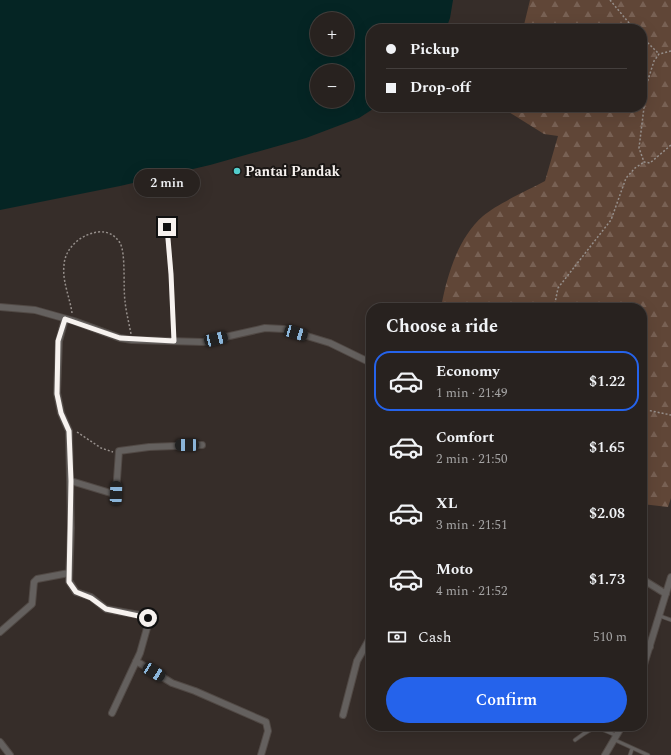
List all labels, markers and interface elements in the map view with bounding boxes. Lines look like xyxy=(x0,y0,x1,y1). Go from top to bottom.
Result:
map controls xyxy=(310,12,354,108)
button: + xyxy=(310,12,354,56)
text: Pickup xyxy=(410,38,459,61)
button: − xyxy=(310,64,354,108)
text: Drop-off xyxy=(410,76,471,99)
place label: Pantai Pandak xyxy=(245,161,341,182)
marker: Pantai Pandak xyxy=(232,166,242,176)
callout: 2 min xyxy=(134,169,200,197)
text: 2 min xyxy=(150,173,184,193)
route end xyxy=(158,218,176,236)
text: Choose a ride xyxy=(386,313,498,340)
car xyxy=(283,324,309,342)
car xyxy=(203,330,229,348)
text: Economy xyxy=(436,360,500,383)
icon: car xyxy=(388,363,424,399)
text: $1.22 xyxy=(589,370,625,393)
text: 1 min · 21:49 xyxy=(436,383,508,403)
text: Comfort xyxy=(436,426,494,449)
icon: car xyxy=(388,429,424,465)
text: $1.65 xyxy=(589,436,625,459)
car xyxy=(175,439,199,451)
text: 2 min · 21:50 xyxy=(436,449,508,469)
car xyxy=(110,481,122,505)
text: XL xyxy=(436,492,457,515)
icon: car xyxy=(388,495,424,531)
text: $2.08 xyxy=(589,502,625,525)
text: 3 min · 21:51 xyxy=(436,515,508,535)
text: Moto xyxy=(436,558,473,581)
icon: car xyxy=(388,561,424,597)
text: $1.73 xyxy=(589,568,625,591)
text: 4 min · 21:52 xyxy=(436,581,508,601)
route start xyxy=(139,609,157,627)
icon: cash xyxy=(386,626,408,648)
text: Cash xyxy=(418,626,451,649)
text: 510 m xyxy=(593,627,627,647)
car xyxy=(141,661,167,683)
button: Confirm xyxy=(386,677,627,723)

